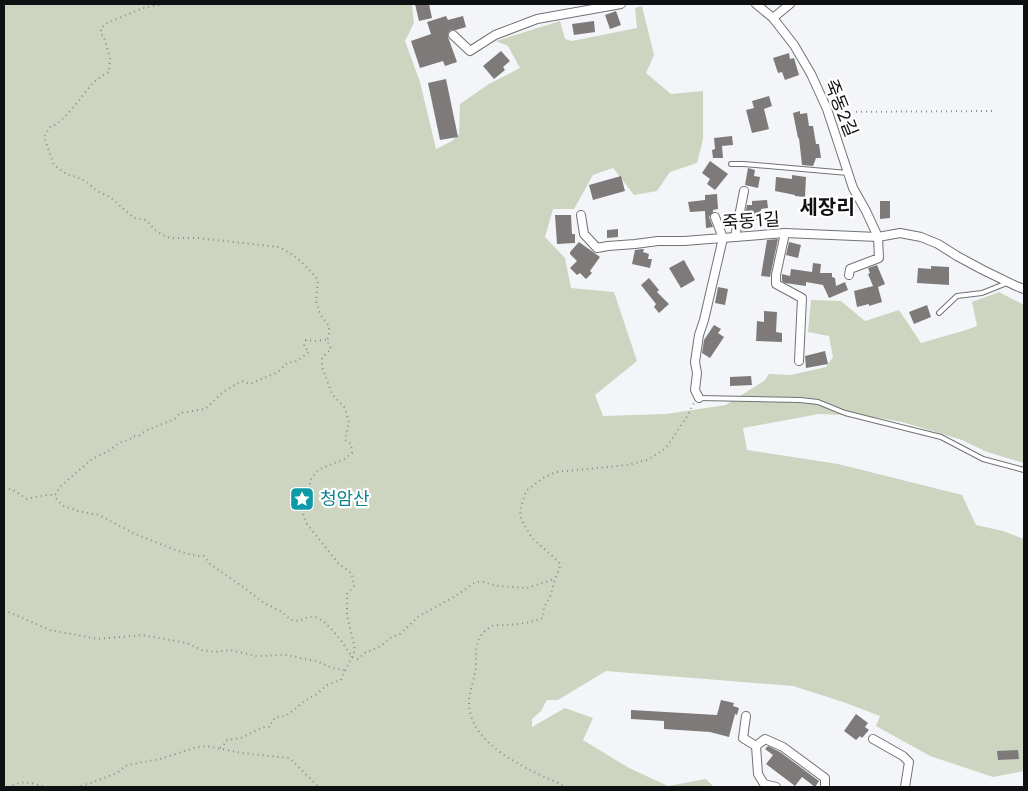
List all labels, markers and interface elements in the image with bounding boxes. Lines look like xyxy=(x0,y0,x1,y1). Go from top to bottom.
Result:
street label: 죽동2길 xyxy=(818,75,864,141)
district label: 세장리 xyxy=(799,193,855,222)
street label: 죽동1길 xyxy=(721,206,781,236)
place icon: 청암산 xyxy=(289,486,315,512)
place label: 청암산 xyxy=(320,486,370,512)

